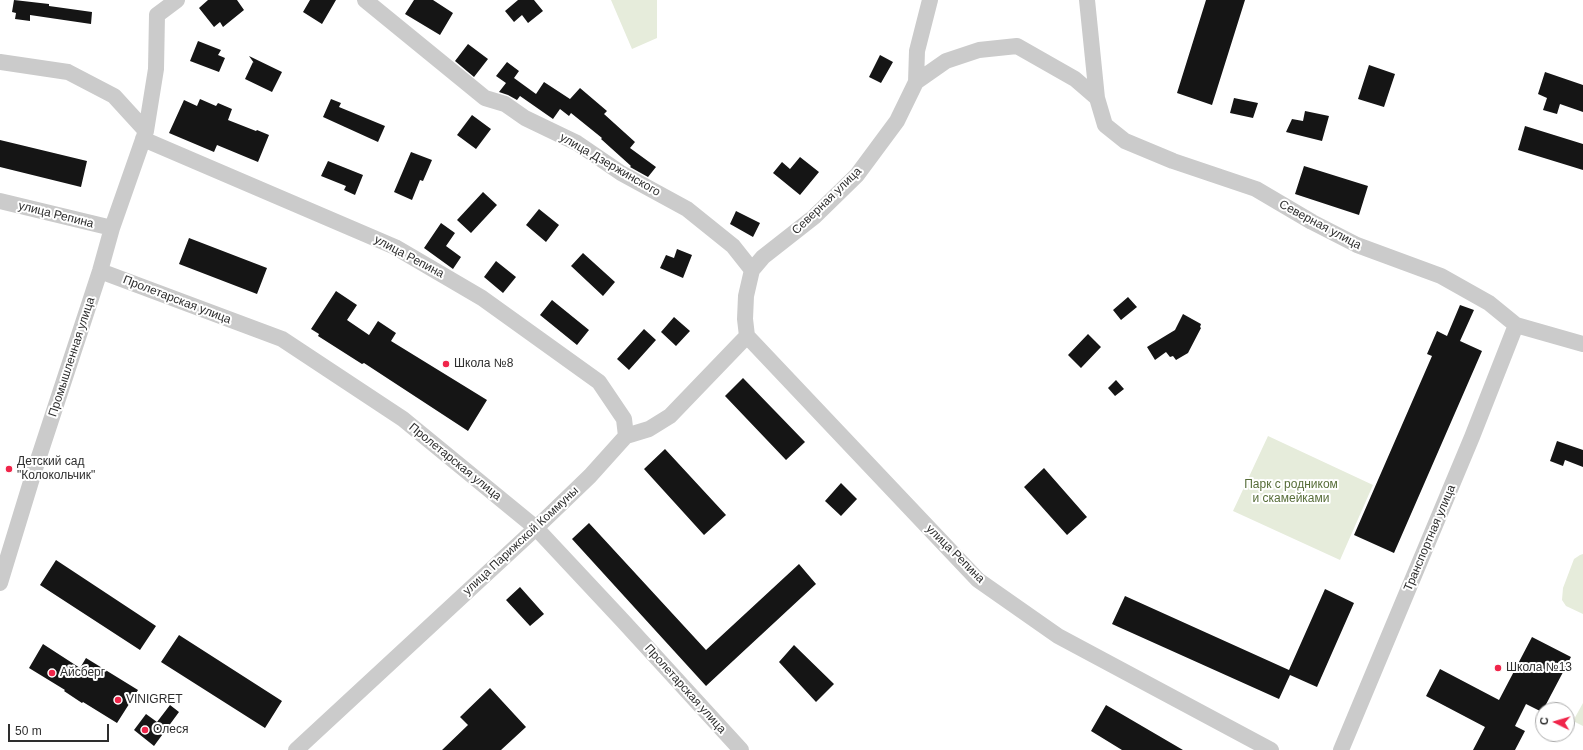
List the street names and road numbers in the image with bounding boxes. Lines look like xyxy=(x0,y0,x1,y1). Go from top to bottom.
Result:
street label: улица Дзержинского xyxy=(557,130,663,200)
street label: Северная улица xyxy=(789,164,865,238)
street label: Северная улица xyxy=(1276,197,1364,253)
street label: улица Репина xyxy=(17,199,95,231)
street label: улица Репина xyxy=(372,233,446,281)
street label: Пролетарская улица xyxy=(121,273,233,327)
street label: Промышленная улица xyxy=(46,295,98,419)
street label: Пролетарская улица xyxy=(406,420,504,504)
street label: Транспортная улица xyxy=(1401,483,1459,593)
street label: улица Парижской Коммуны xyxy=(460,484,582,598)
street label: улица Репина xyxy=(923,522,987,586)
street label: Пролетарская улица xyxy=(641,642,729,736)

